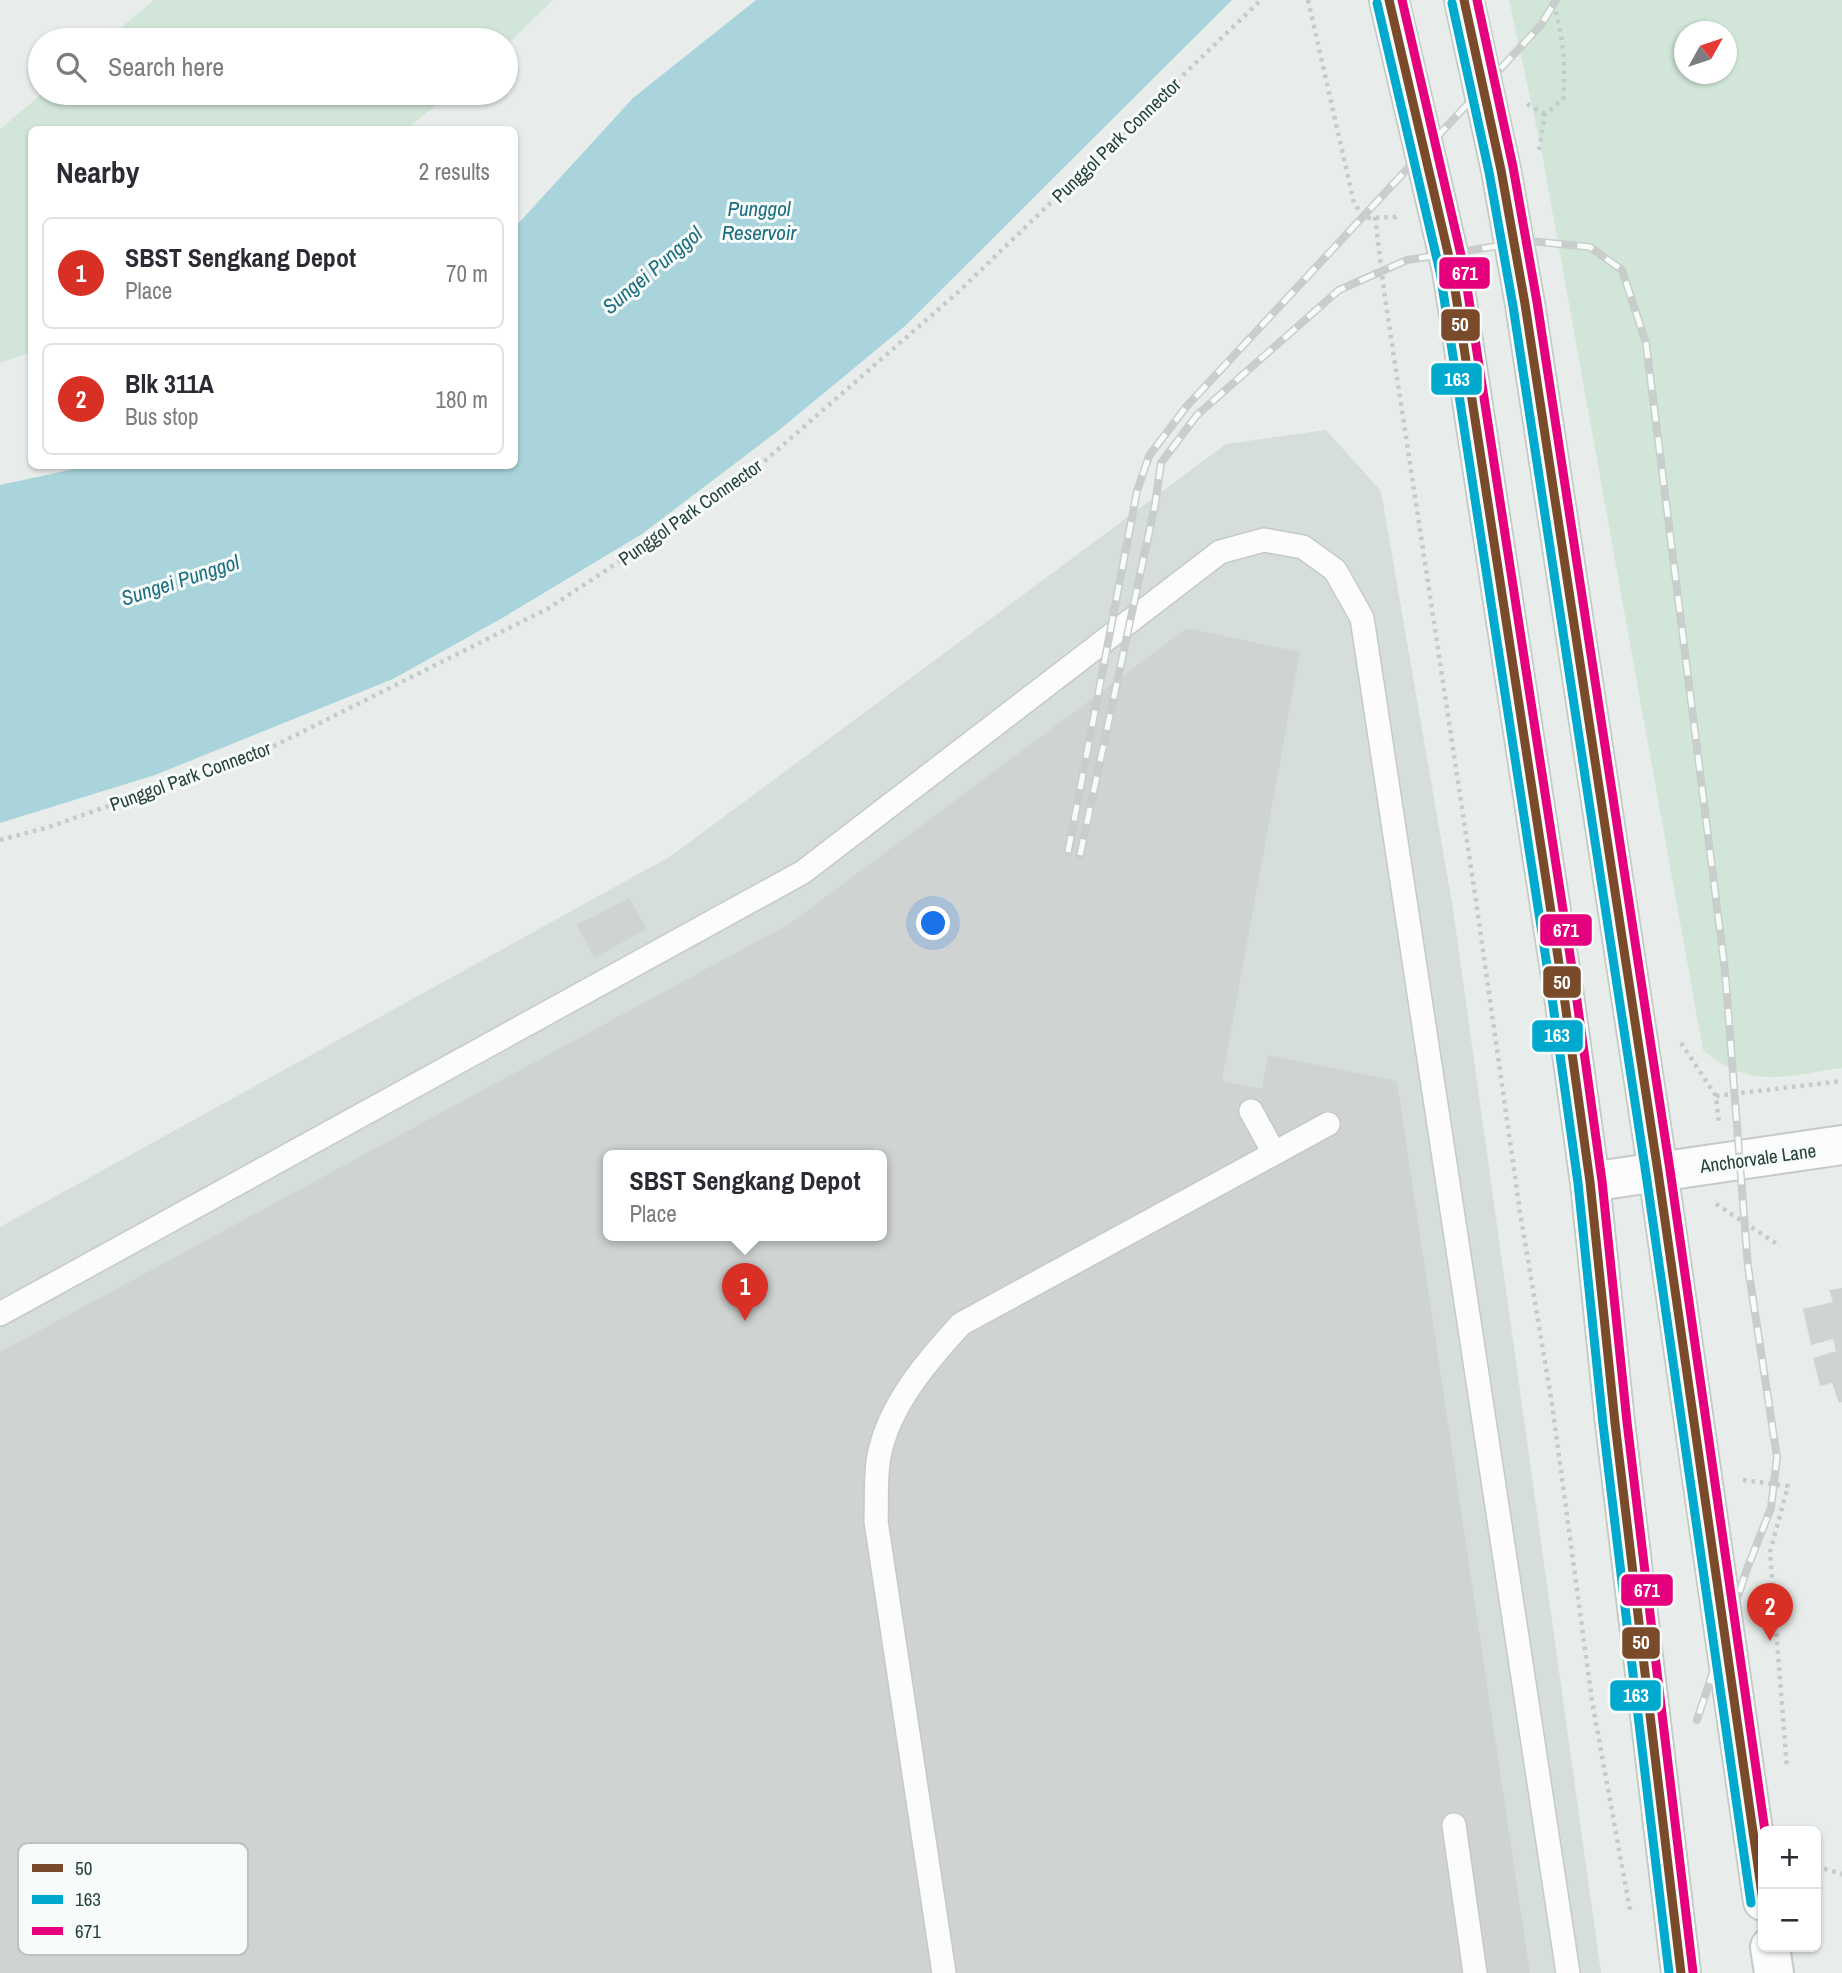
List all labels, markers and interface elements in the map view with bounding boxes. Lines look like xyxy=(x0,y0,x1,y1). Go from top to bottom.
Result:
north arrow xyxy=(1674,21,1737,84)
search box xyxy=(28,28,518,105)
icon: search xyxy=(52,48,90,86)
text: Search here xyxy=(108,49,224,84)
street label: Punggol Park Connector xyxy=(1046,71,1187,208)
text: Nearby xyxy=(56,152,139,192)
text: 2 results xyxy=(419,156,490,187)
water label: Punggol Reservoir xyxy=(722,194,798,247)
water label: Sungei Punggol xyxy=(596,219,709,320)
text: SBST Sengkang Depot xyxy=(125,240,356,275)
line badge: 671 xyxy=(1438,256,1491,290)
text: 1 xyxy=(76,258,86,289)
text: 70 m xyxy=(446,258,488,289)
text: 671 xyxy=(1452,260,1478,286)
text: Place xyxy=(125,275,172,306)
line badge: 50 xyxy=(1440,308,1481,342)
text: 50 xyxy=(1451,311,1469,337)
line badge: 163 xyxy=(1430,362,1483,396)
text: Blk 311A xyxy=(125,366,214,401)
text: 163 xyxy=(1444,366,1470,392)
text: 2 xyxy=(76,384,86,415)
text: 180 m xyxy=(436,384,488,415)
text: Bus stop xyxy=(125,401,198,432)
street label: Punggol Park Connector xyxy=(613,452,768,571)
water label: Sungei Punggol xyxy=(117,547,244,613)
street label: Punggol Park Connector xyxy=(106,734,275,817)
your location xyxy=(916,906,950,940)
line badge: 671 xyxy=(1539,913,1593,947)
text: 671 xyxy=(1553,917,1579,943)
line badge: 50 xyxy=(1542,965,1582,999)
text: 50 xyxy=(1553,969,1571,995)
line badge: 163 xyxy=(1531,1019,1584,1053)
text: 163 xyxy=(1544,1022,1570,1048)
street label: Anchorvale Lane xyxy=(1697,1137,1818,1179)
popup xyxy=(603,1150,887,1241)
text: SBST Sengkang Depot xyxy=(629,1163,861,1198)
text: Place xyxy=(629,1198,677,1229)
pin: 1 xyxy=(722,1263,768,1321)
line badge: 671 xyxy=(1620,1573,1674,1607)
text: 671 xyxy=(1634,1577,1660,1603)
pin: 2 xyxy=(1747,1583,1793,1641)
line badge: 50 xyxy=(1621,1626,1661,1660)
text: 50 xyxy=(1632,1629,1650,1655)
line badge: 163 xyxy=(1609,1679,1662,1712)
text: 163 xyxy=(1623,1682,1649,1708)
map controls xyxy=(1758,1826,1821,1952)
button: + xyxy=(1758,1826,1821,1889)
legend xyxy=(18,1843,248,1955)
text: 50 xyxy=(75,1855,92,1881)
text: 163 xyxy=(75,1886,101,1912)
button: − xyxy=(1758,1889,1821,1952)
text: 671 xyxy=(75,1918,101,1944)

